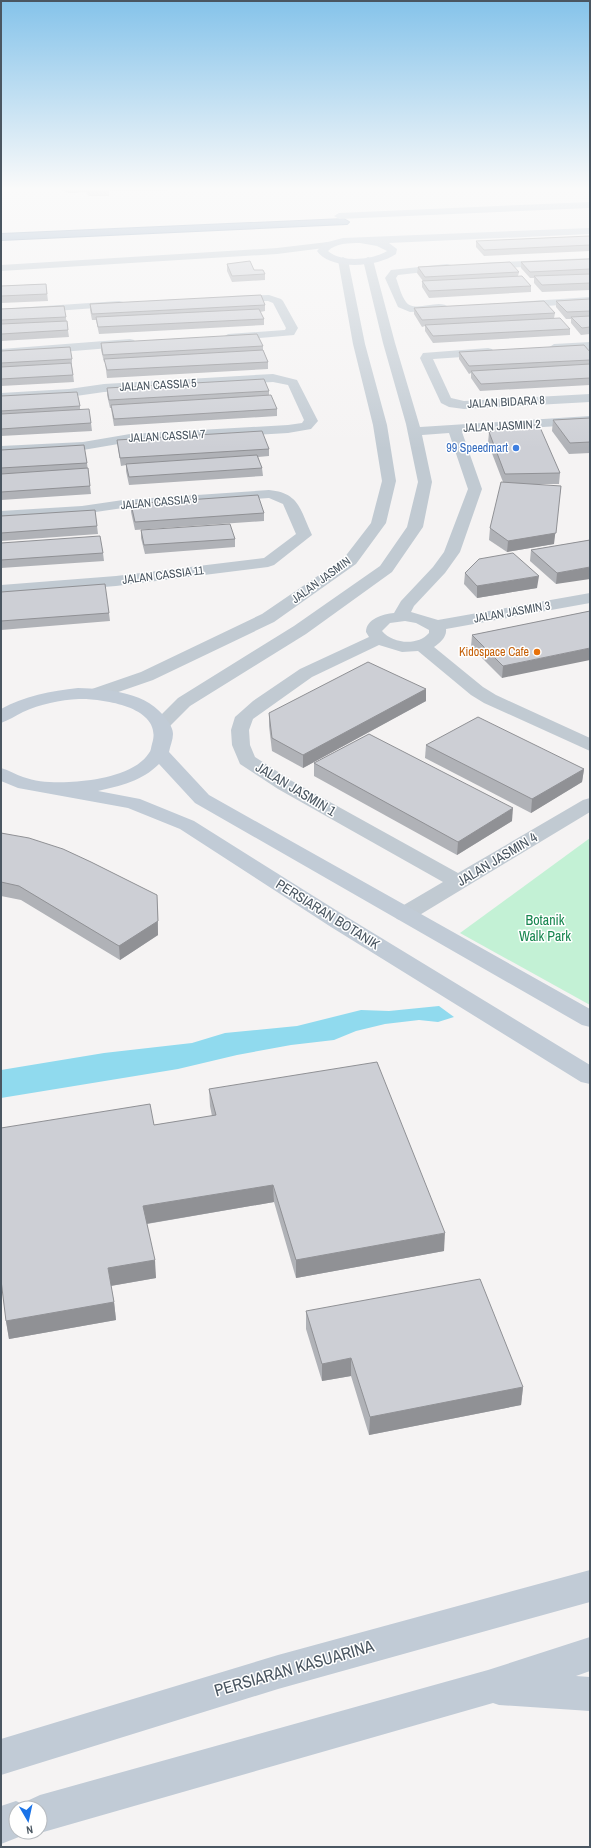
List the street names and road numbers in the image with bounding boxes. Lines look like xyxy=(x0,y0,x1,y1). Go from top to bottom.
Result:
street label: JALAN CASSIA 5 xyxy=(119,375,197,395)
street label: JALAN BIDARA 8 xyxy=(467,392,545,412)
street label: JALAN JASMIN 2 xyxy=(463,416,541,436)
street label: JALAN CASSIA 7 xyxy=(128,426,206,446)
street label: JALAN CASSIA 9 xyxy=(120,491,198,513)
street label: JALAN JASMIN xyxy=(288,553,354,607)
street label: JALAN CASSIA 11 xyxy=(121,562,205,588)
street label: JALAN JASMIN 3 xyxy=(472,597,552,627)
street label: JALAN JASMIN 1 xyxy=(253,758,340,820)
street label: JALAN JASMIN 4 xyxy=(454,828,541,890)
street label: PERSIARAN BOTANIK xyxy=(273,875,384,953)
street label: PERSIARAN KASUARINA xyxy=(211,1634,377,1701)

